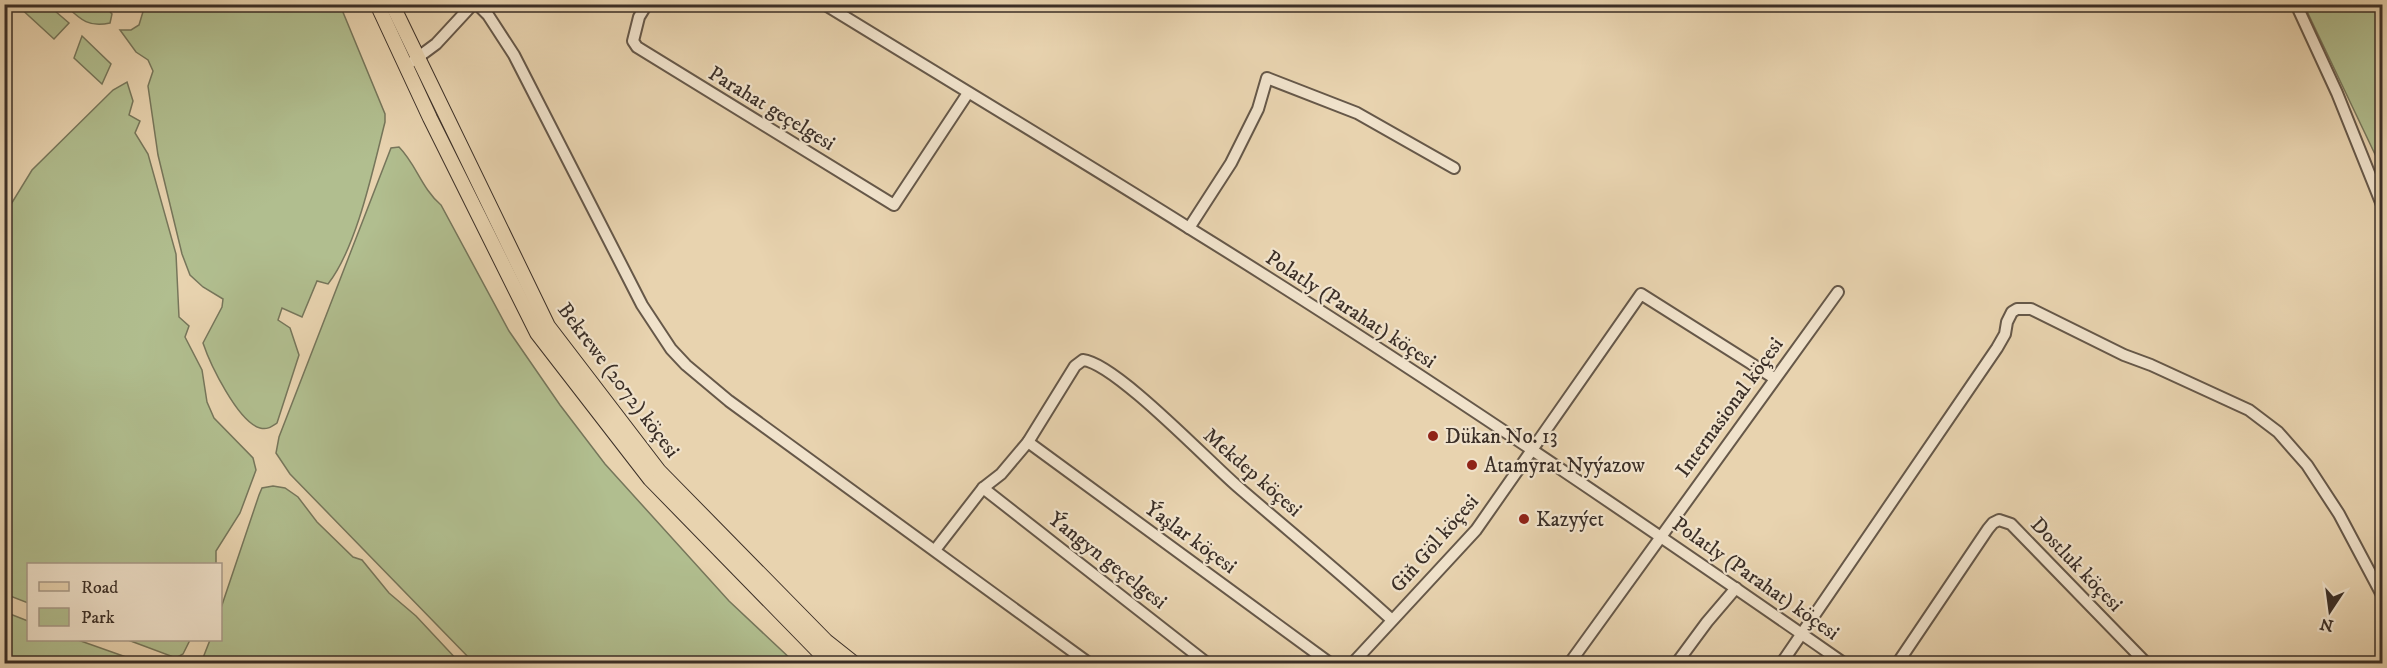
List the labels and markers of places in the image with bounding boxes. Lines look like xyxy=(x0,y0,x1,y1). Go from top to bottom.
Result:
place label: Dükan No. 13 xyxy=(1445,424,1558,450)
marker: Dükan No. 13 xyxy=(1426,429,1440,443)
place label: Atamyrat Nyýazow xyxy=(1484,453,1646,479)
marker: Atamyrat Nyýazow xyxy=(1465,458,1479,472)
place label: Kazyýet xyxy=(1536,507,1604,533)
marker: Kazyýet xyxy=(1517,512,1531,526)

